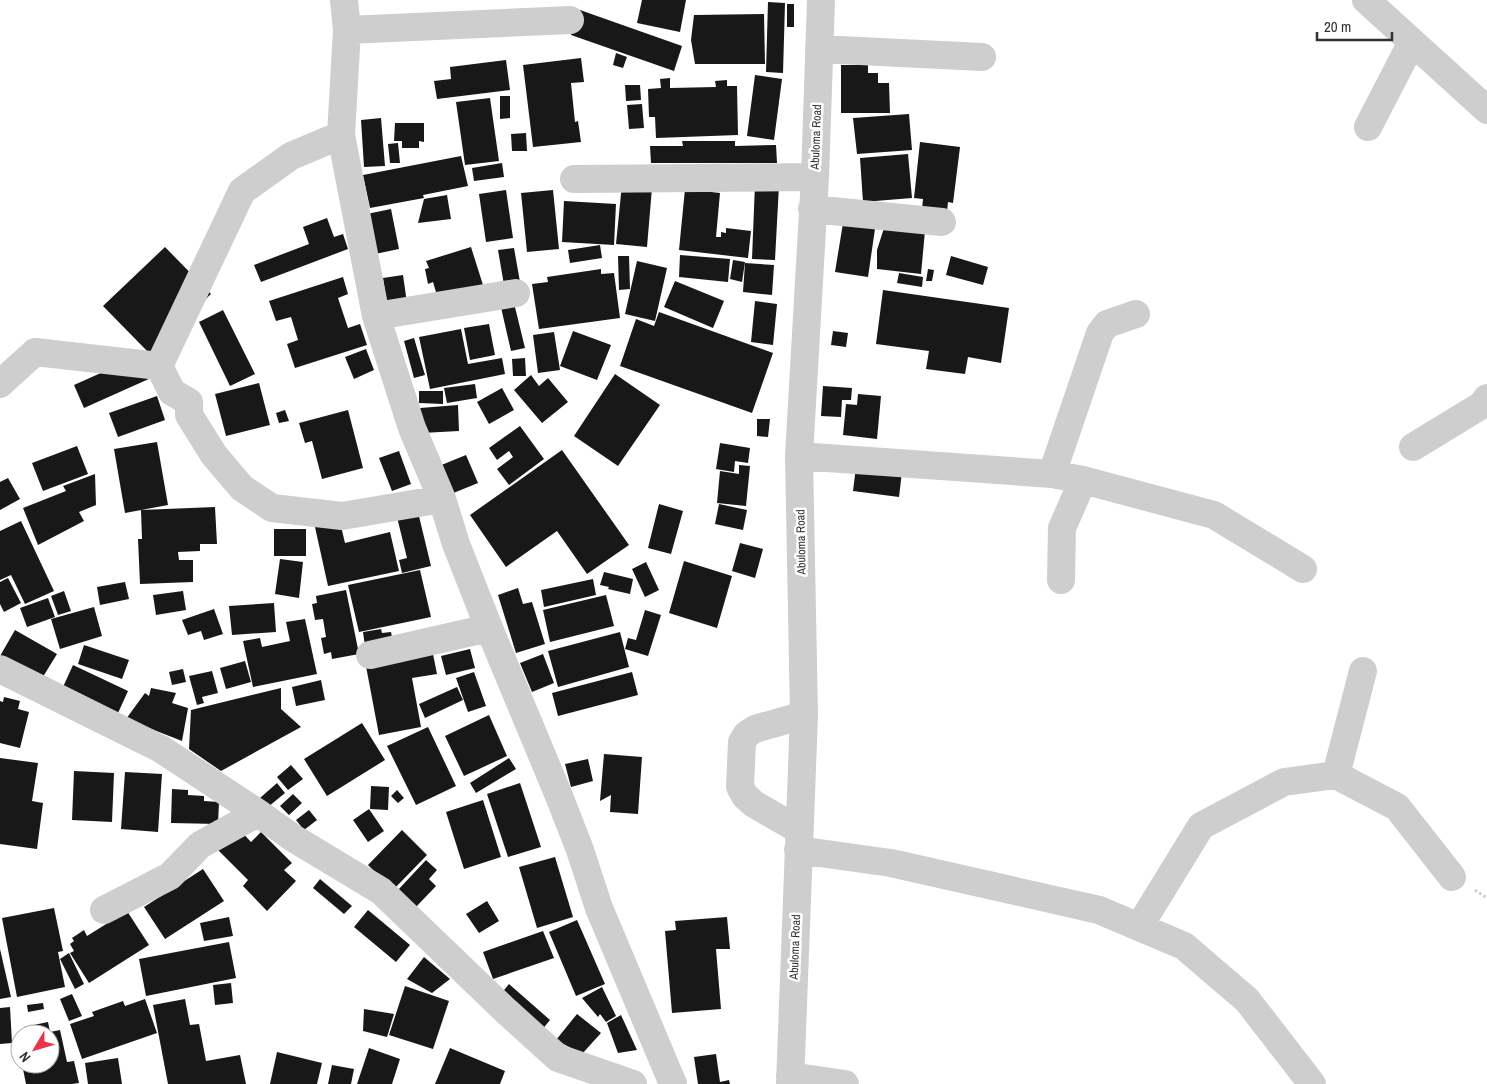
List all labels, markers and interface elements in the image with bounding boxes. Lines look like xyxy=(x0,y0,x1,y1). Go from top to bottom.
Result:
scale bar xyxy=(1317,10,1392,42)
text: 20 m xyxy=(1324,16,1351,37)
street label: Abuloma Road xyxy=(807,104,825,171)
street label: Abuloma Road xyxy=(792,509,810,576)
street label: Abuloma Road xyxy=(786,914,804,981)
north arrow xyxy=(10,1024,60,1074)
text: N xyxy=(15,1048,34,1066)

